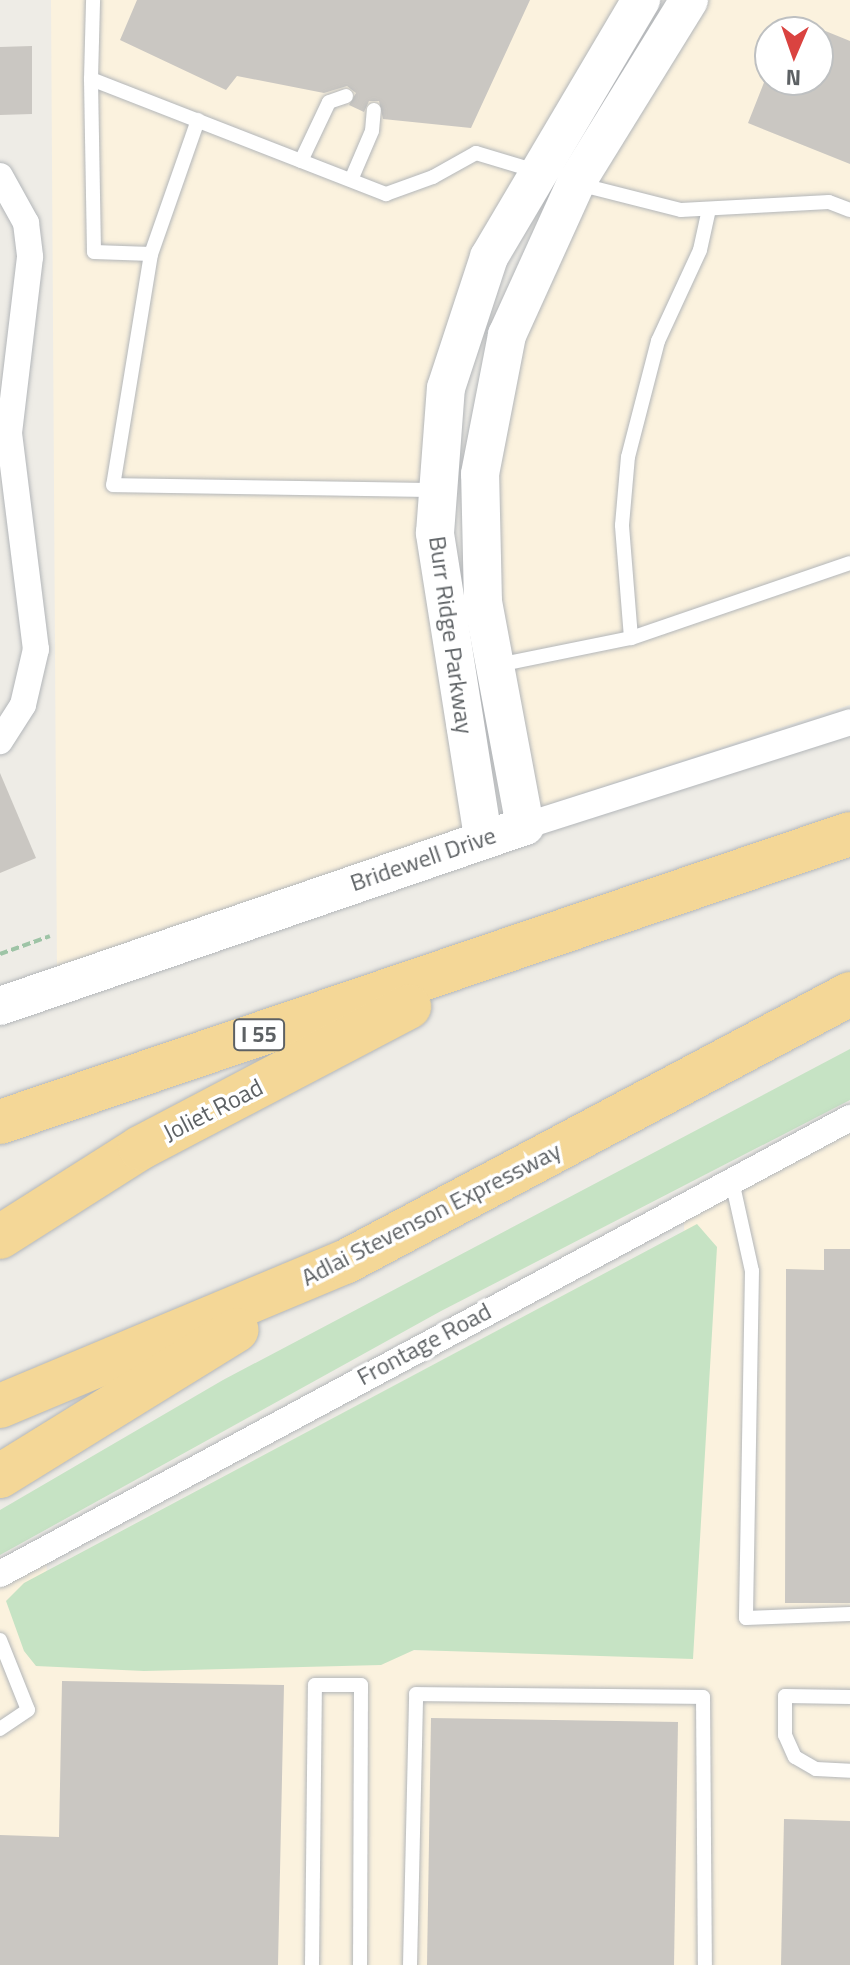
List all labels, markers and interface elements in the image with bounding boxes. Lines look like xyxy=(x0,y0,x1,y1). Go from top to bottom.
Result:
north arrow xyxy=(754,16,834,96)
text: N xyxy=(785,61,801,95)
street label: Burr Ridge Parkway xyxy=(423,534,479,736)
street label: Bridewell Drive xyxy=(346,821,500,897)
road number: I 55 xyxy=(233,1017,285,1053)
street label: Joliet Road xyxy=(158,1073,268,1147)
street label: Adlai Stevenson Expressway xyxy=(296,1136,566,1292)
street label: Frontage Road xyxy=(352,1297,496,1391)

